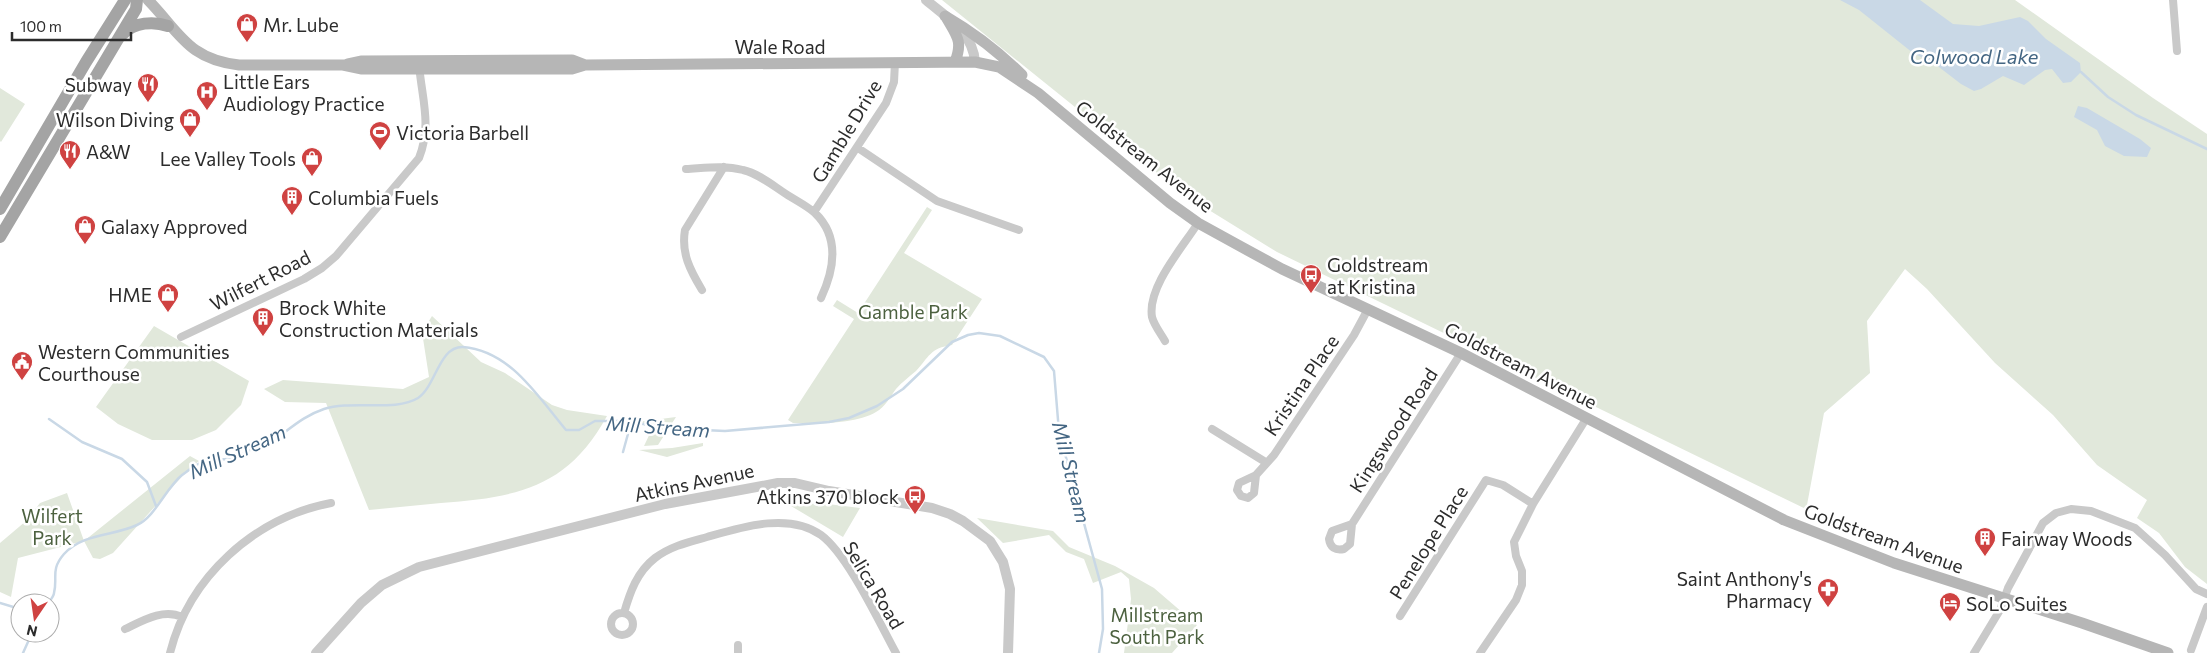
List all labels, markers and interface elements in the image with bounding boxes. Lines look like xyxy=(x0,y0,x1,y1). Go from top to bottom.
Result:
scale bar xyxy=(12,10,131,42)
shop icon: Mr. Lube xyxy=(235,12,259,43)
place label: Mr. Lube xyxy=(263,13,339,36)
text: 100 m xyxy=(20,17,62,35)
street label: Wale Road xyxy=(734,35,826,58)
water label: Colwood Lake xyxy=(1910,44,2039,68)
place label: Little Ears Audiology Practice xyxy=(223,70,384,115)
restaurant icon: Subway xyxy=(136,72,160,103)
place label: Subway xyxy=(65,73,132,96)
street label: Gamble Drive xyxy=(806,75,886,187)
hospital icon: Little Ears Audiology Practice xyxy=(195,80,219,111)
street label: Goldstream Avenue xyxy=(1072,95,1218,217)
shop icon: Wilson Diving xyxy=(178,107,202,138)
place label: Wilson Diving xyxy=(56,108,174,131)
sports icon: Victoria Barbell xyxy=(368,120,392,151)
place label: Victoria Barbell xyxy=(396,121,529,144)
restaurant icon: A&W xyxy=(58,139,82,170)
place label: A&W xyxy=(86,140,131,163)
shop icon: Lee Valley Tools xyxy=(300,146,324,177)
place label: Lee Valley Tools xyxy=(160,147,296,170)
building icon: Columbia Fuels xyxy=(280,185,304,216)
place label: Columbia Fuels xyxy=(308,186,439,209)
shop icon: Galaxy Approved xyxy=(73,214,97,245)
place label: Galaxy Approved xyxy=(101,215,247,238)
street label: Wilfert Road xyxy=(206,245,314,315)
place label: Goldstream at Kristina xyxy=(1327,253,1428,298)
bus stop icon: Goldstream at Kristina xyxy=(1299,263,1323,294)
shop icon: HME xyxy=(156,282,180,313)
place label: HME xyxy=(108,283,152,306)
place label: Brock White Construction Materials xyxy=(279,296,478,341)
park label: Gamble Park xyxy=(858,300,968,323)
building icon: Brock White Construction Materials xyxy=(251,306,275,337)
street label: Goldstream Avenue xyxy=(1441,317,1601,413)
street label: Kristina Place xyxy=(1259,330,1343,440)
place label: Western Communities Courthouse xyxy=(38,340,230,385)
public building icon: Western Communities Courthouse xyxy=(10,350,34,381)
street label: Kingswood Road xyxy=(1344,363,1442,497)
water label: Mill Stream xyxy=(605,410,711,442)
water label: Mill Stream xyxy=(185,419,289,483)
water label: Mill Stream xyxy=(1048,419,1096,525)
street label: Atkins Avenue xyxy=(632,458,756,506)
street label: Penelope Place xyxy=(1384,481,1472,603)
bus stop icon: Atkins 370 block xyxy=(903,484,927,515)
place label: Atkins 370 block xyxy=(757,485,899,508)
street label: Goldstream Avenue xyxy=(1801,498,1967,578)
park label: Wilfert Park xyxy=(21,504,83,549)
building icon: Fairway Woods xyxy=(1973,526,1997,557)
place label: Fairway Woods xyxy=(2001,527,2133,550)
street label: Selica Road xyxy=(839,537,909,633)
place label: Saint Anthony's Pharmacy xyxy=(1677,567,1812,612)
pharmacy icon: Saint Anthony's Pharmacy xyxy=(1816,577,1840,608)
hotel icon: SoLo Suites xyxy=(1938,591,1962,622)
place label: SoLo Suites xyxy=(1966,592,2067,615)
north arrow xyxy=(10,593,60,643)
park label: Millstream South Park xyxy=(1109,603,1205,648)
text: N xyxy=(25,622,39,641)

